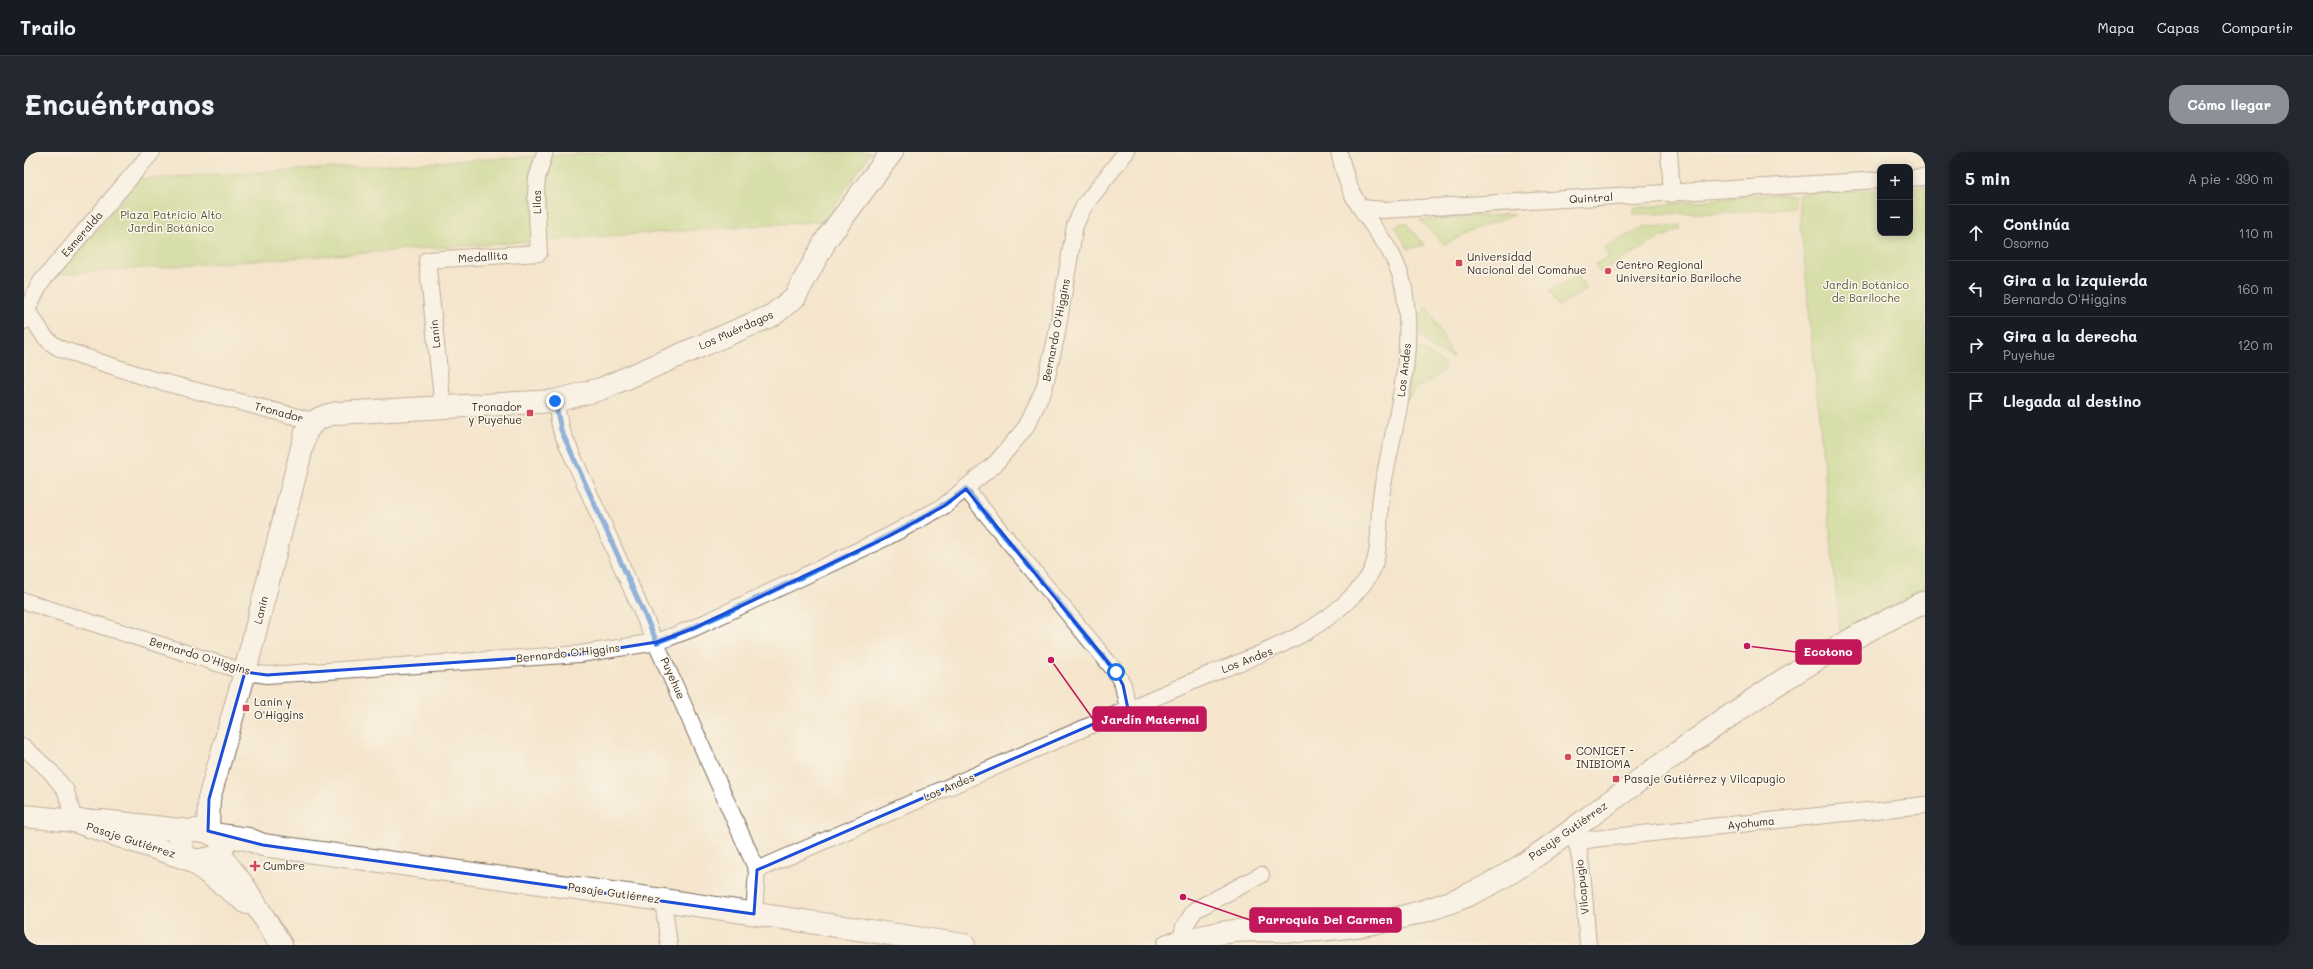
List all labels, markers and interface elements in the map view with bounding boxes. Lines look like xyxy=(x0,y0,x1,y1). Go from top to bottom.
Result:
text: Trailo xyxy=(20,15,76,40)
text: Mapa xyxy=(2098,18,2135,37)
text: Capas xyxy=(2157,18,2200,37)
text: Compartir xyxy=(2222,18,2293,37)
button: Cómo llegar xyxy=(2169,85,2289,124)
text: Encuéntranos xyxy=(24,86,215,122)
map controls xyxy=(1877,164,1913,236)
button: + xyxy=(1877,164,1913,200)
text: 5 min xyxy=(1965,167,2010,189)
text: A pie · 390 m xyxy=(2188,170,2273,187)
street label: Quintral xyxy=(1569,189,1613,206)
street label: Lilas xyxy=(529,190,544,214)
button: − xyxy=(1877,200,1913,236)
street label: Esmeralda xyxy=(58,207,106,260)
park label: Plaza Patricio Alto Jardín Botánico xyxy=(120,207,222,235)
text: Continúa xyxy=(2003,214,2070,234)
icon: ahead xyxy=(1965,222,1987,244)
text: 110 m xyxy=(2239,224,2273,241)
text: Osorno xyxy=(2003,234,2049,251)
street label: Medallita xyxy=(458,247,509,266)
place label: Universidad Nacional del Comahue xyxy=(1467,249,1587,277)
place label: Centro Regional Universitario Bariloche xyxy=(1616,257,1742,285)
marker: Universidad Nacional del Comahue xyxy=(1454,258,1464,268)
marker: Centro Regional Universitario Bariloche xyxy=(1603,266,1613,276)
text: Gira a la izquierda xyxy=(2003,270,2148,290)
street label: Bernardo O'Higgins xyxy=(1038,277,1073,383)
park label: Jardín Botánico de Bariloche xyxy=(1823,277,1909,305)
icon: left xyxy=(1965,278,1987,300)
text: 160 m xyxy=(2237,280,2273,297)
text: Bernardo O'Higgins xyxy=(2003,290,2127,307)
street label: Los Muérdagos xyxy=(696,306,776,353)
street label: Lanín xyxy=(426,319,443,349)
text: Gira a la derecha xyxy=(2003,326,2137,346)
icon: right xyxy=(1965,334,1987,356)
text: 120 m xyxy=(2237,336,2273,353)
street label: Los Andes xyxy=(1393,342,1414,398)
text: Puyehue xyxy=(2003,346,2055,363)
icon: arrive xyxy=(1965,390,1987,412)
text: Llegada al destino xyxy=(2003,391,2141,411)
route end xyxy=(546,392,564,410)
street label: Tronador xyxy=(253,398,305,425)
place label: Tronador y Puyehue xyxy=(468,399,522,427)
marker: Tronador y Puyehue xyxy=(525,408,535,418)
street label: Lanín xyxy=(250,594,271,625)
street label: Bernardo O'Higgins xyxy=(148,633,252,678)
street label: Bernardo O'Higgins xyxy=(515,640,621,665)
callout: Ecotono xyxy=(1796,640,1861,664)
street label: Los Andes xyxy=(1219,643,1275,676)
text: Ecotono xyxy=(1804,643,1852,659)
street label: Puyehue xyxy=(658,654,689,701)
route start xyxy=(1107,663,1125,681)
place label: Lanín y O'Higgins xyxy=(254,694,304,722)
marker: Lanín y O'Higgins xyxy=(241,703,251,713)
callout: Jardín Maternal xyxy=(1093,707,1206,731)
text: Jardín Maternal xyxy=(1101,711,1199,727)
place label: CONICET - INIBIOMA xyxy=(1576,743,1634,771)
marker: CONICET - INIBIOMA xyxy=(1563,752,1573,762)
street label: Los Andes xyxy=(921,769,977,804)
place label: Pasaje Gutiérrez y Vilcapugio xyxy=(1624,771,1786,786)
marker: Pasaje Gutiérrez y Vilcapugio xyxy=(1611,774,1621,784)
street label: Pasaje Gutiérrez xyxy=(1525,798,1610,863)
street label: Ayohuma xyxy=(1726,813,1776,832)
street label: Pasaje Gutiérrez xyxy=(85,818,178,861)
place label: Cumbre xyxy=(263,858,305,873)
street label: Vilcapugio xyxy=(1571,858,1592,915)
marker: Cumbre xyxy=(250,861,260,871)
street label: Pasaje Gutiérrez xyxy=(567,879,661,906)
callout: Parroquia Del Carmen xyxy=(1250,908,1401,932)
text: Parroquia Del Carmen xyxy=(1257,911,1393,927)

